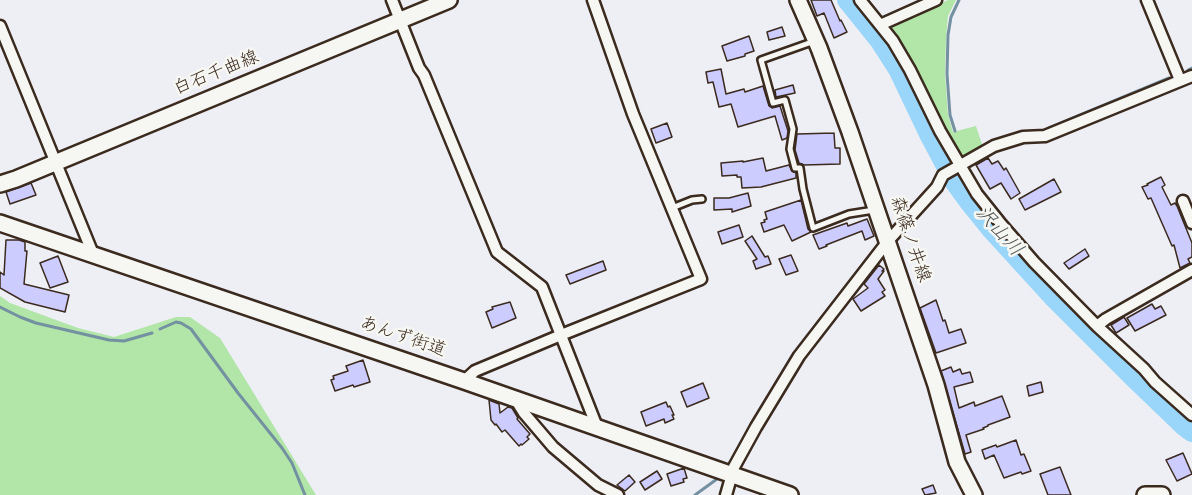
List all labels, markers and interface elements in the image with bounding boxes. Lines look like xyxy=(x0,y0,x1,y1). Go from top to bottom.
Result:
street label: 白石千曲線 xyxy=(171,48,263,102)
street label: 森篠ノ井線 xyxy=(883,194,933,286)
water label: 沢山川 xyxy=(968,203,1026,263)
street label: あんず街道 xyxy=(356,314,448,364)

